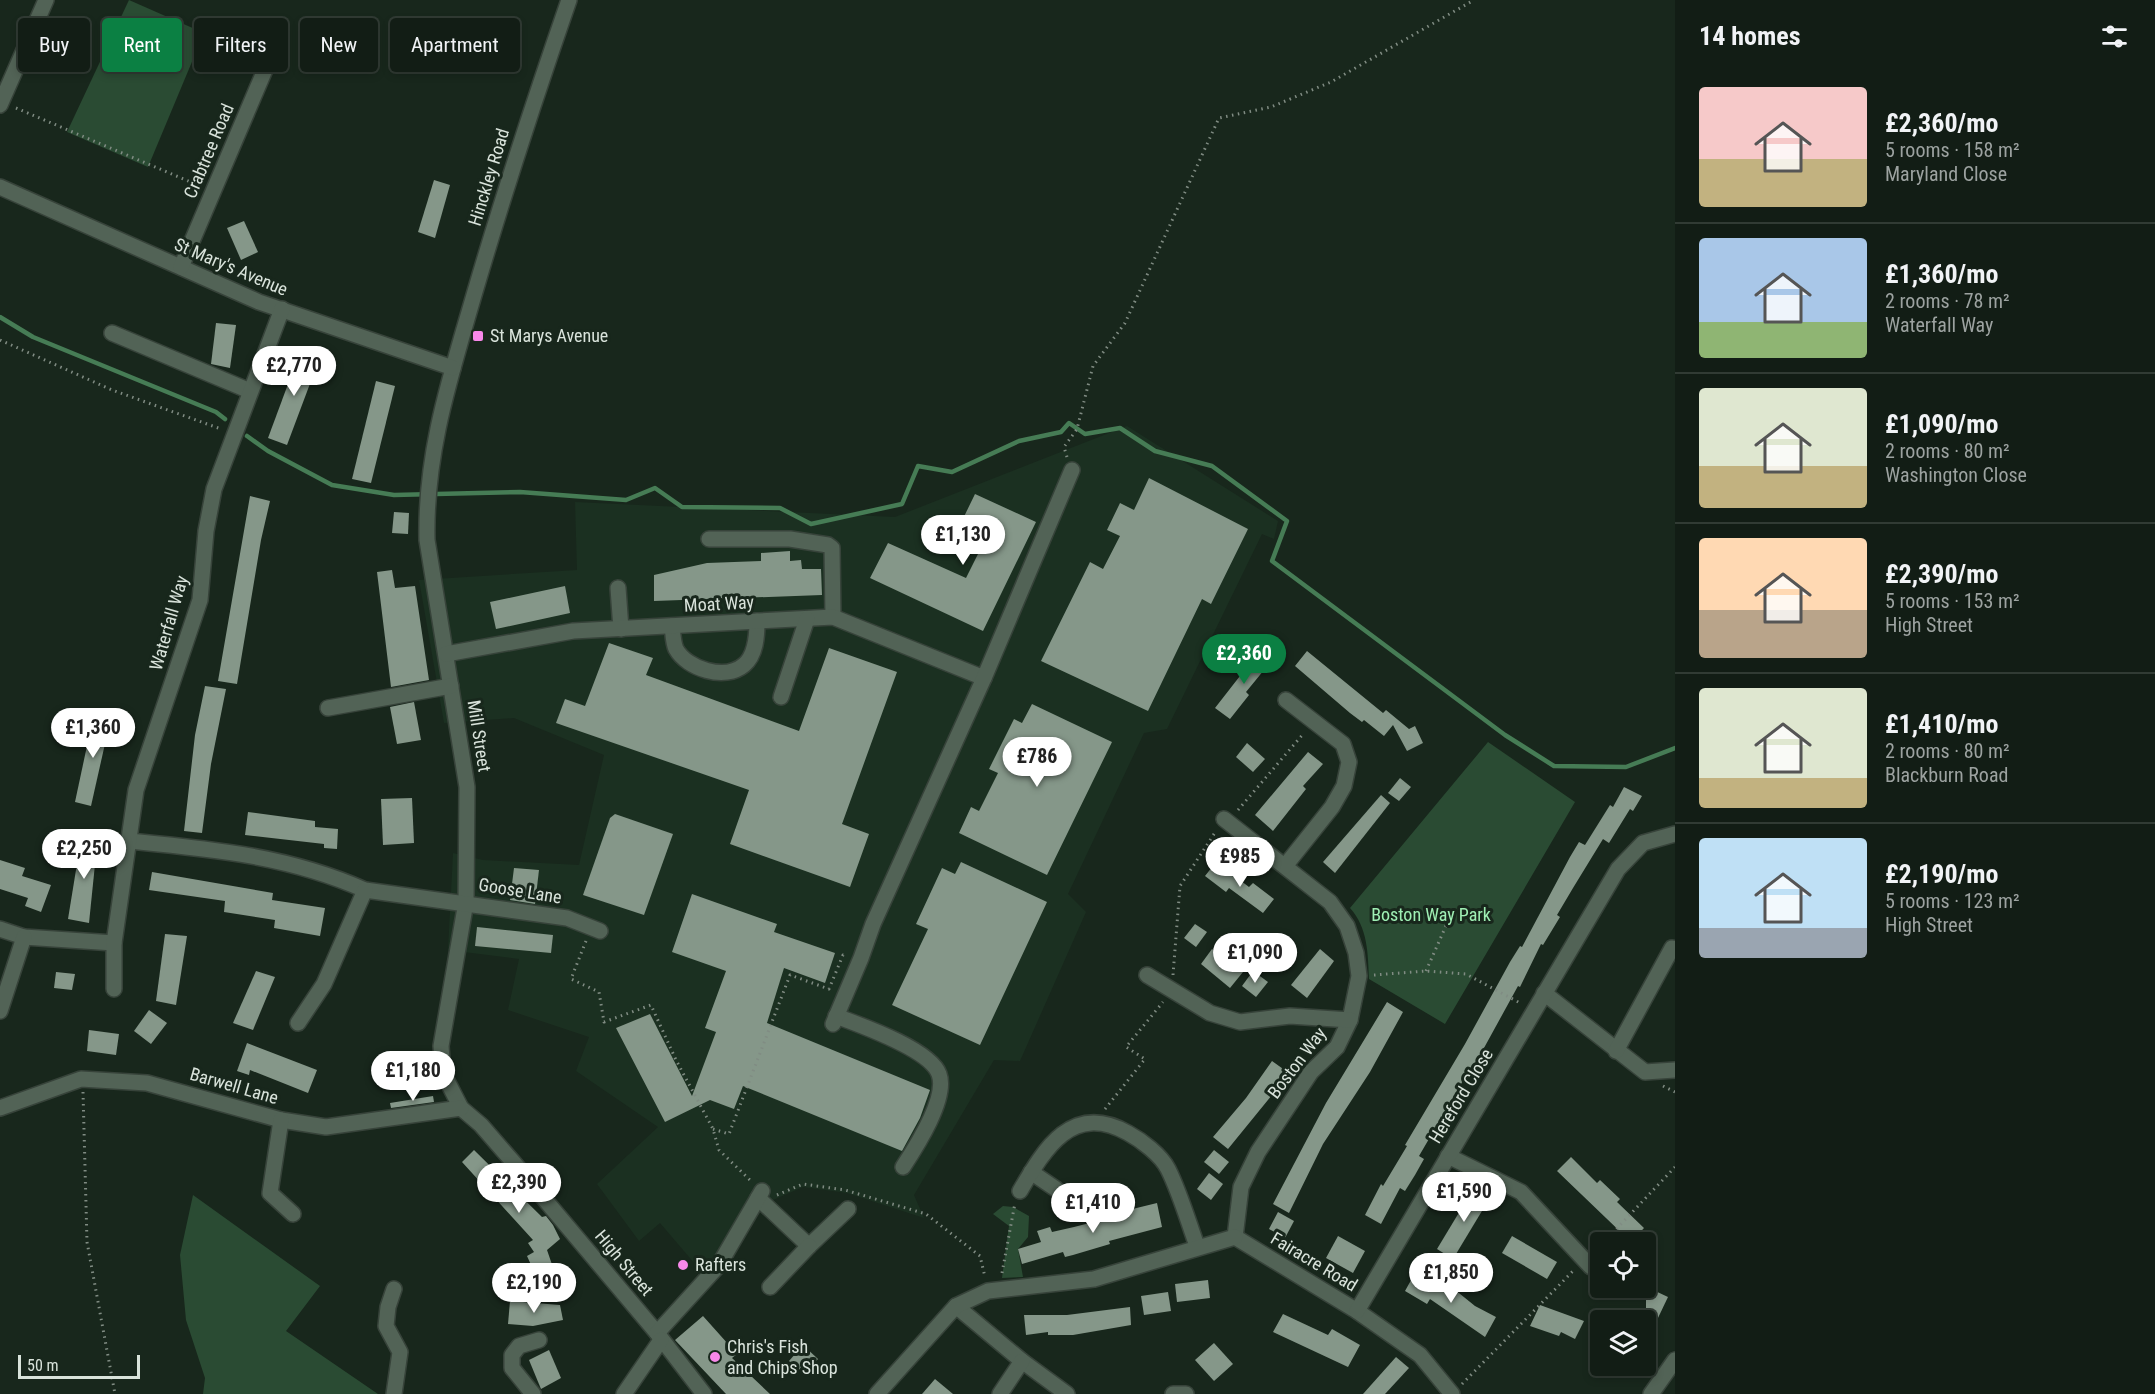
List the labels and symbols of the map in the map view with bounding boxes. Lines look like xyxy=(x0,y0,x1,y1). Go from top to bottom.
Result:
street label: Crabtree Road xyxy=(179,100,238,201)
street label: Hinckley Road xyxy=(464,126,513,228)
street label: St Mary's Avenue xyxy=(171,233,291,300)
place label: St Marys Avenue xyxy=(490,325,608,346)
marker: St Marys Avenue xyxy=(471,329,485,343)
pin: £2,770 xyxy=(245,346,343,397)
pin: £1,130 xyxy=(914,515,1012,566)
street label: Waterfall Way xyxy=(145,573,192,673)
street label: Moat Way xyxy=(683,591,755,616)
pin: £2,360 xyxy=(1195,634,1293,685)
street label: Mill Street xyxy=(463,699,496,773)
pin: £1,360 xyxy=(44,708,142,759)
pin: £786 xyxy=(1001,737,1073,788)
pin: £2,250 xyxy=(35,829,133,880)
pin: £985 xyxy=(1204,837,1276,888)
street label: Goose Lane xyxy=(477,874,563,907)
park label: Boston Way Park xyxy=(1371,904,1491,925)
pin: £1,090 xyxy=(1206,933,1304,984)
street label: Boston Way xyxy=(1263,1023,1330,1102)
street label: Hereford Close xyxy=(1424,1045,1497,1147)
pin: £1,180 xyxy=(364,1051,462,1102)
street label: Barwell Lane xyxy=(188,1063,281,1108)
pin: £2,390 xyxy=(470,1163,568,1214)
pin: £1,590 xyxy=(1415,1172,1513,1223)
pin: £1,410 xyxy=(1044,1183,1142,1234)
street label: High Street xyxy=(591,1226,658,1300)
street label: Fairacre Road xyxy=(1267,1228,1361,1296)
pin: £1,850 xyxy=(1402,1253,1500,1304)
place label: Rafters xyxy=(695,1254,746,1275)
marker: Rafters xyxy=(676,1258,690,1272)
pin: £2,190 xyxy=(485,1263,583,1314)
place label: Chris's Fish and Chips Shop xyxy=(727,1336,838,1378)
marker: Chris's Fish and Chips Shop xyxy=(708,1350,722,1364)
scale bar xyxy=(18,1352,140,1380)

